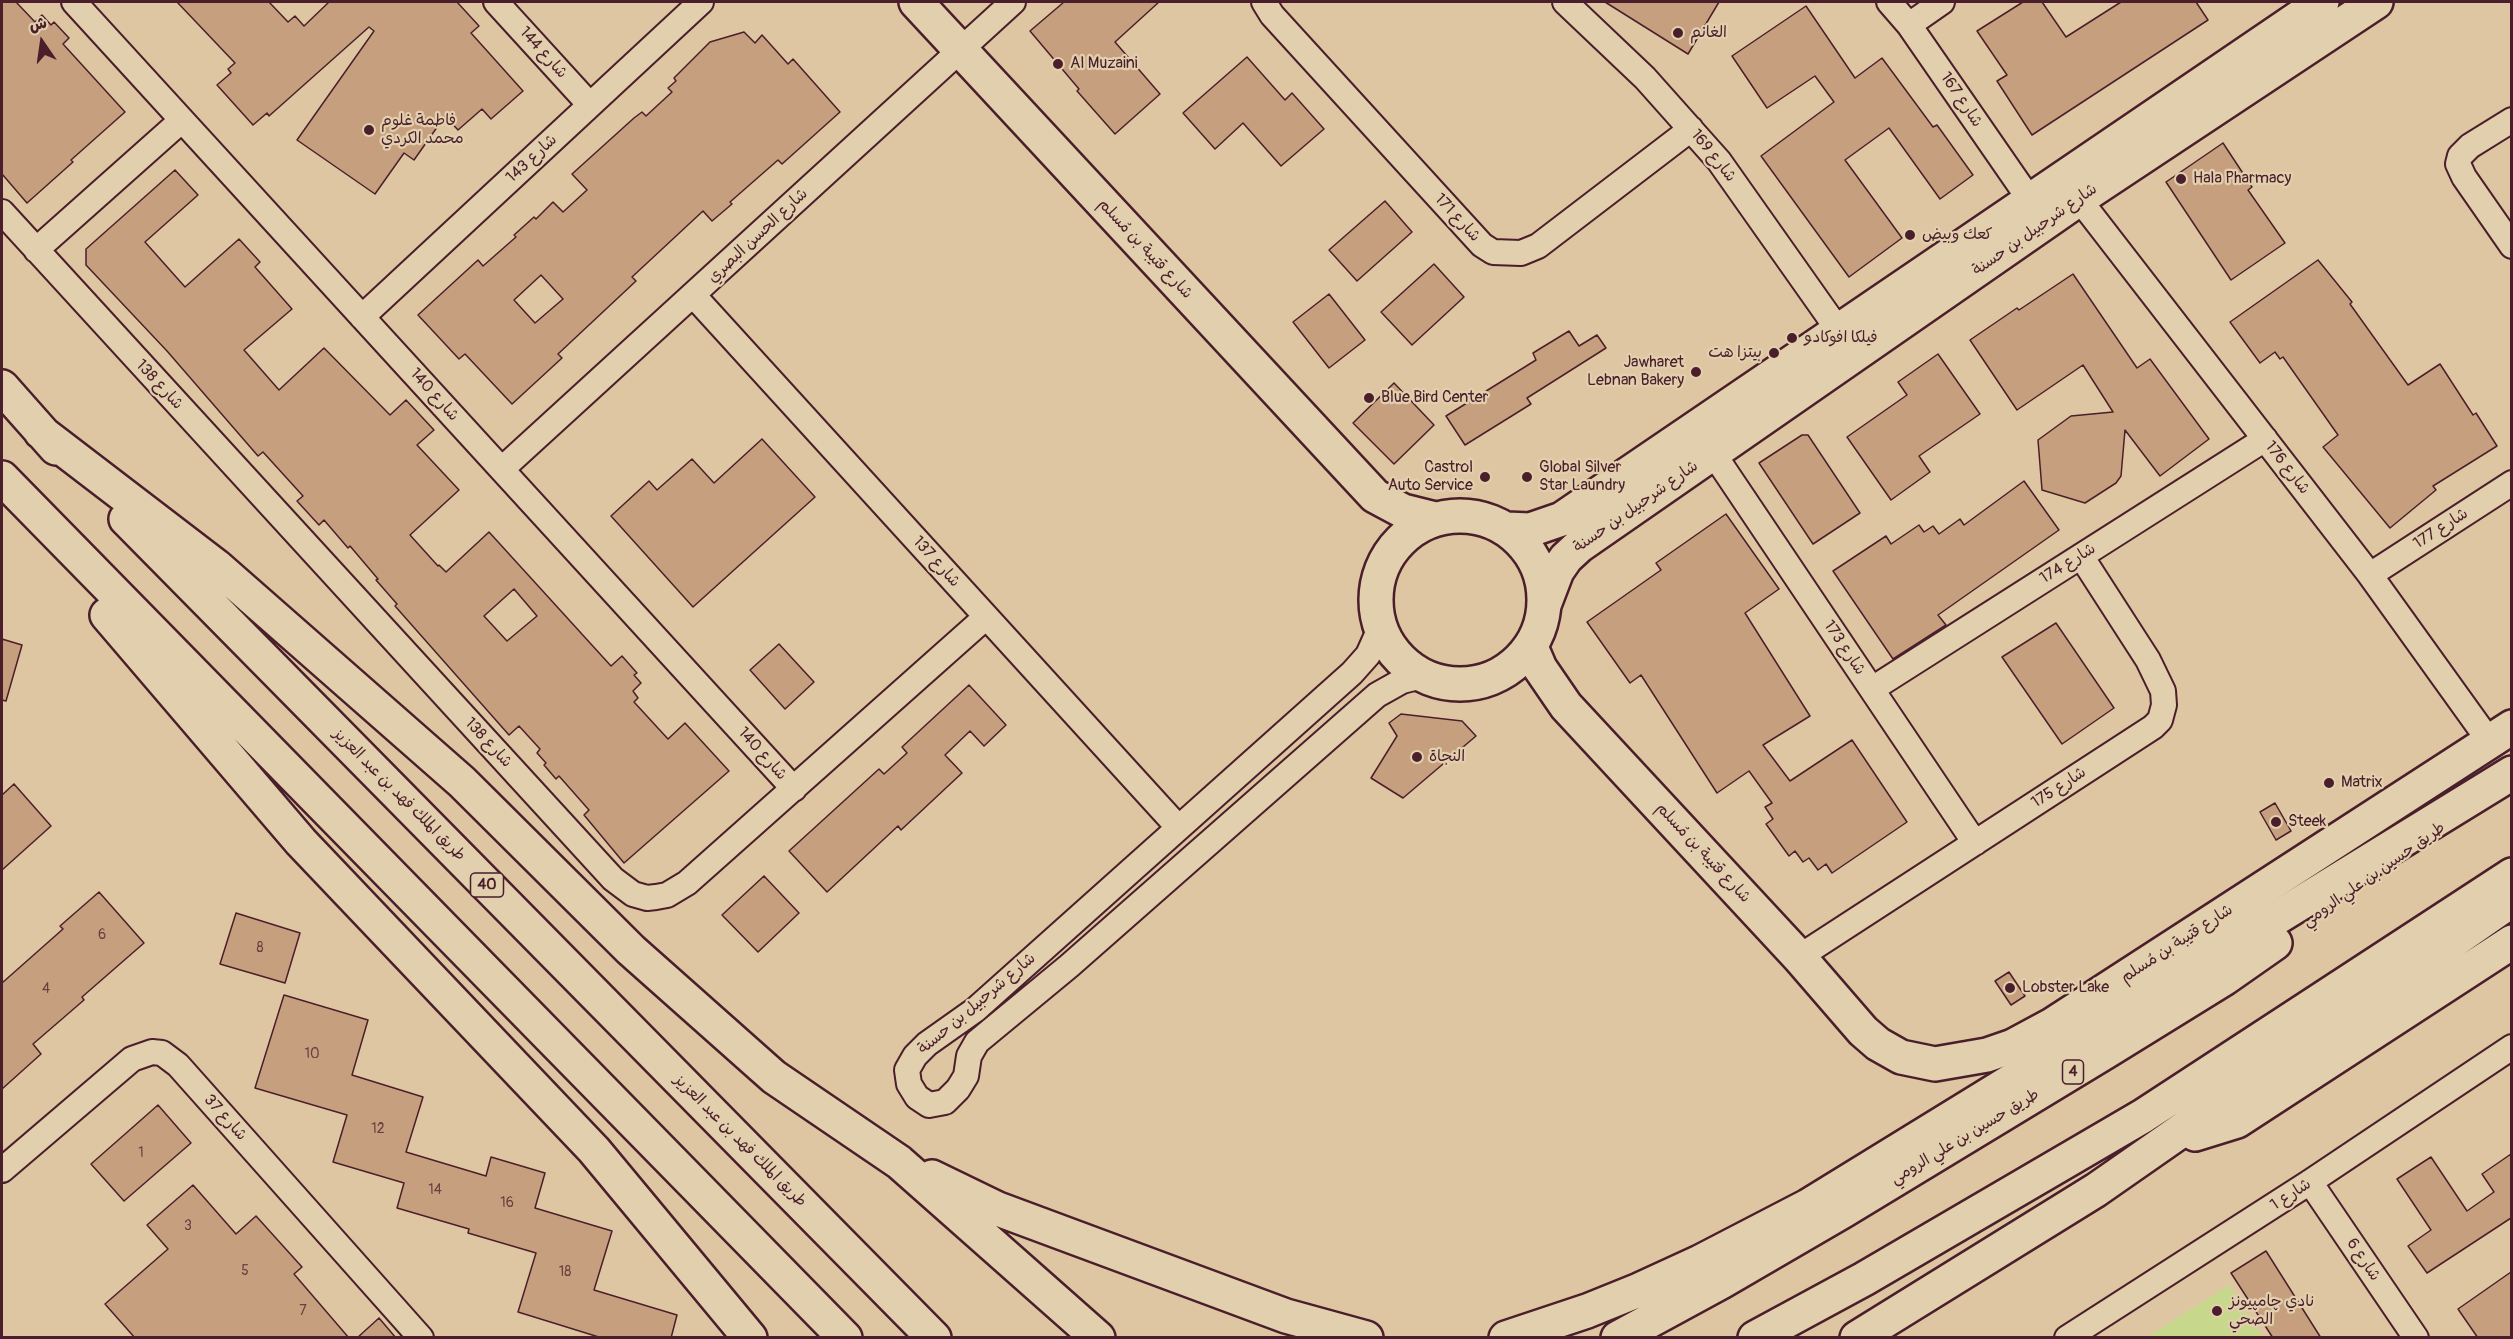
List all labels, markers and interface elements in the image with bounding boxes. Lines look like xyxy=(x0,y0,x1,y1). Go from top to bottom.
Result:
north arrow xyxy=(12,12,72,72)
text: ش xyxy=(27,13,49,36)
street label: شارع 144 xyxy=(515,23,571,83)
place label: الغانم xyxy=(1690,23,1727,43)
marker: الغانم xyxy=(1671,26,1685,40)
place label: Al Muzaini xyxy=(1070,54,1138,74)
marker: Al Muzaini xyxy=(1051,57,1065,71)
street label: شارع 167 xyxy=(1936,69,1986,131)
place label: فاطمة غلوم محمد الكردي xyxy=(381,111,464,149)
marker: فاطمة غلوم محمد الكردي xyxy=(362,123,376,137)
street label: شارع 169 xyxy=(1686,126,1740,186)
street label: شارع 143 xyxy=(503,131,561,187)
place label: Hala Pharmacy xyxy=(2193,169,2291,189)
marker: Hala Pharmacy xyxy=(2174,172,2188,186)
street label: شارع شرحبيل بن حسنة xyxy=(1969,180,2101,280)
street label: شارع الحسن البصري xyxy=(704,185,812,287)
street label: شارع 171 xyxy=(1430,190,1484,246)
street label: شارع قتيبة بن مُسلم xyxy=(1094,195,1196,303)
place label: كعك وبيض xyxy=(1922,225,1993,245)
marker: كعك وبيض xyxy=(1903,228,1917,242)
place label: فيلكا افوكادو xyxy=(1804,328,1878,348)
marker: فيلكا افوكادو xyxy=(1785,331,1799,345)
place label: بيتزا هت xyxy=(1708,343,1762,363)
marker: بيتزا هت xyxy=(1767,346,1781,360)
place label: Jawharet Lebnan Bakery xyxy=(1587,353,1684,391)
street label: شارع 138 xyxy=(131,356,187,414)
street label: شارع 140 xyxy=(405,365,463,425)
marker: Jawharet Lebnan Bakery xyxy=(1689,365,1703,379)
place label: Blue Bird Center xyxy=(1381,388,1488,408)
marker: Blue Bird Center xyxy=(1362,391,1376,405)
street label: شارع 176 xyxy=(2260,438,2314,498)
street label: شارع شرحبيل بن حسنة xyxy=(1570,457,1702,557)
place label: Castrol Auto Service xyxy=(1388,458,1473,496)
place label: Global Silver Star Laundry xyxy=(1539,458,1625,496)
marker: Castrol Auto Service xyxy=(1478,470,1492,484)
marker: Global Silver Star Laundry xyxy=(1520,470,1534,484)
street label: شارع 177 xyxy=(2410,504,2472,554)
street label: شارع 137 xyxy=(908,533,964,591)
street label: شارع 174 xyxy=(2037,539,2099,589)
street label: شارع 173 xyxy=(1819,617,1869,679)
street label: شارع 138 xyxy=(460,714,516,772)
street label: شارع 140 xyxy=(733,724,791,784)
street label: طريق الملك فهد بن عبد العزيز xyxy=(329,725,469,865)
place label: النجاة xyxy=(1429,747,1465,767)
marker: النجاة xyxy=(1410,750,1424,764)
street label: شارع 175 xyxy=(2028,763,2090,813)
place label: Matrix xyxy=(2341,773,2382,793)
marker: Matrix xyxy=(2322,776,2336,790)
street label: شارع قتيبة بن مُسلم xyxy=(1652,799,1754,907)
place label: Steek xyxy=(2288,812,2326,832)
marker: Steek xyxy=(2269,815,2283,829)
street label: طريق حسين بن علي الرومي xyxy=(2299,818,2449,932)
road number: 40 xyxy=(470,873,504,897)
street label: شارع قتيبة بن مُسلم xyxy=(2117,901,2237,987)
house number: 6 xyxy=(98,927,106,943)
house number: 8 xyxy=(256,940,264,956)
street label: شارع شرحبيل بن حسنة xyxy=(914,949,1040,1059)
place label: Lobster Lake xyxy=(2022,978,2109,998)
house number: 4 xyxy=(42,981,50,997)
marker: Lobster Lake xyxy=(2003,981,2017,995)
house number: 10 xyxy=(304,1046,320,1062)
road number: 4 xyxy=(2062,1060,2084,1084)
street label: طريق الملك فهد بن عبد العزيز xyxy=(670,1071,810,1211)
street label: طريق حسين بن علي الرومي xyxy=(1887,1085,2043,1189)
street label: شارع 37 xyxy=(199,1091,251,1145)
house number: 12 xyxy=(371,1121,385,1137)
house number: 1 xyxy=(138,1145,144,1161)
street label: شارع 1 xyxy=(2267,1175,2315,1215)
house number: 14 xyxy=(428,1182,442,1198)
house number: 16 xyxy=(500,1195,514,1211)
house number: 3 xyxy=(184,1218,192,1234)
street label: شارع 6 xyxy=(2342,1235,2384,1285)
house number: 5 xyxy=(241,1263,249,1279)
house number: 18 xyxy=(559,1264,571,1280)
place label: نادي چامپيونز الصحي xyxy=(2229,1292,2314,1330)
house number: 7 xyxy=(299,1303,307,1319)
marker: نادي چامپيونز الصحي xyxy=(2210,1304,2224,1318)

